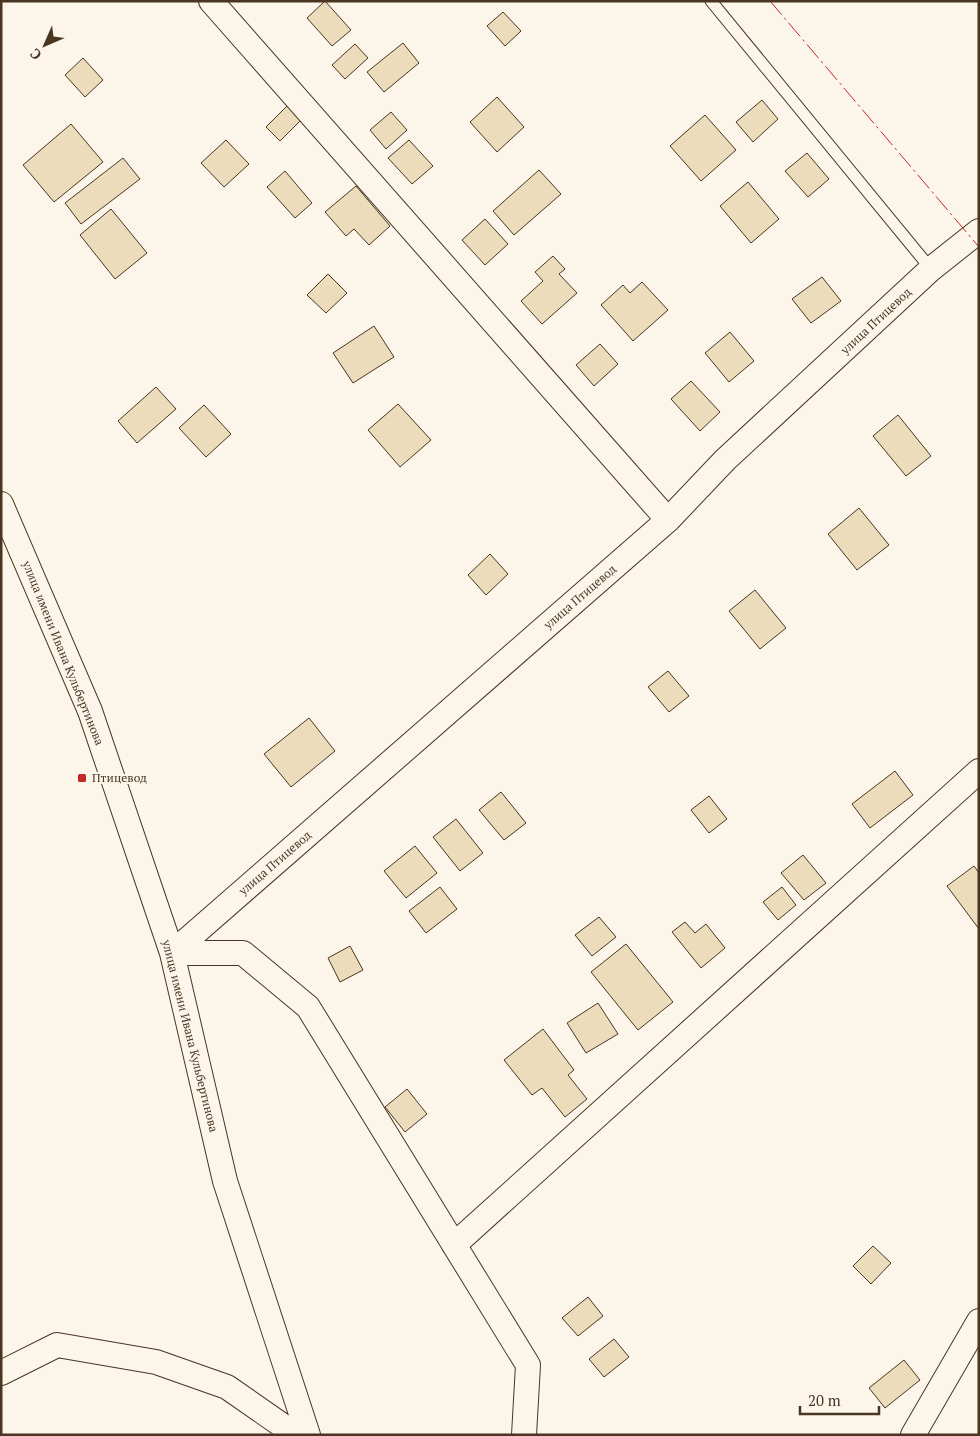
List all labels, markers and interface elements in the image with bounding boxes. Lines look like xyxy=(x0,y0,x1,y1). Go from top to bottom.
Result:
north arrow xyxy=(20,20,70,70)
text: С xyxy=(26,45,45,64)
street label: улица Птицевод xyxy=(837,284,914,358)
street label: улица имени Ивана Кульбертинова xyxy=(19,557,107,747)
street label: улица Птицевод xyxy=(540,561,619,633)
place label: Птицевод xyxy=(92,770,147,785)
marker: Птицевод xyxy=(76,772,88,784)
street label: улица Птицевод xyxy=(235,827,314,899)
street label: улица имени Ивана Кульбертинова xyxy=(159,937,222,1134)
scale bar xyxy=(800,1384,879,1416)
text: 20 m xyxy=(808,1390,841,1410)

